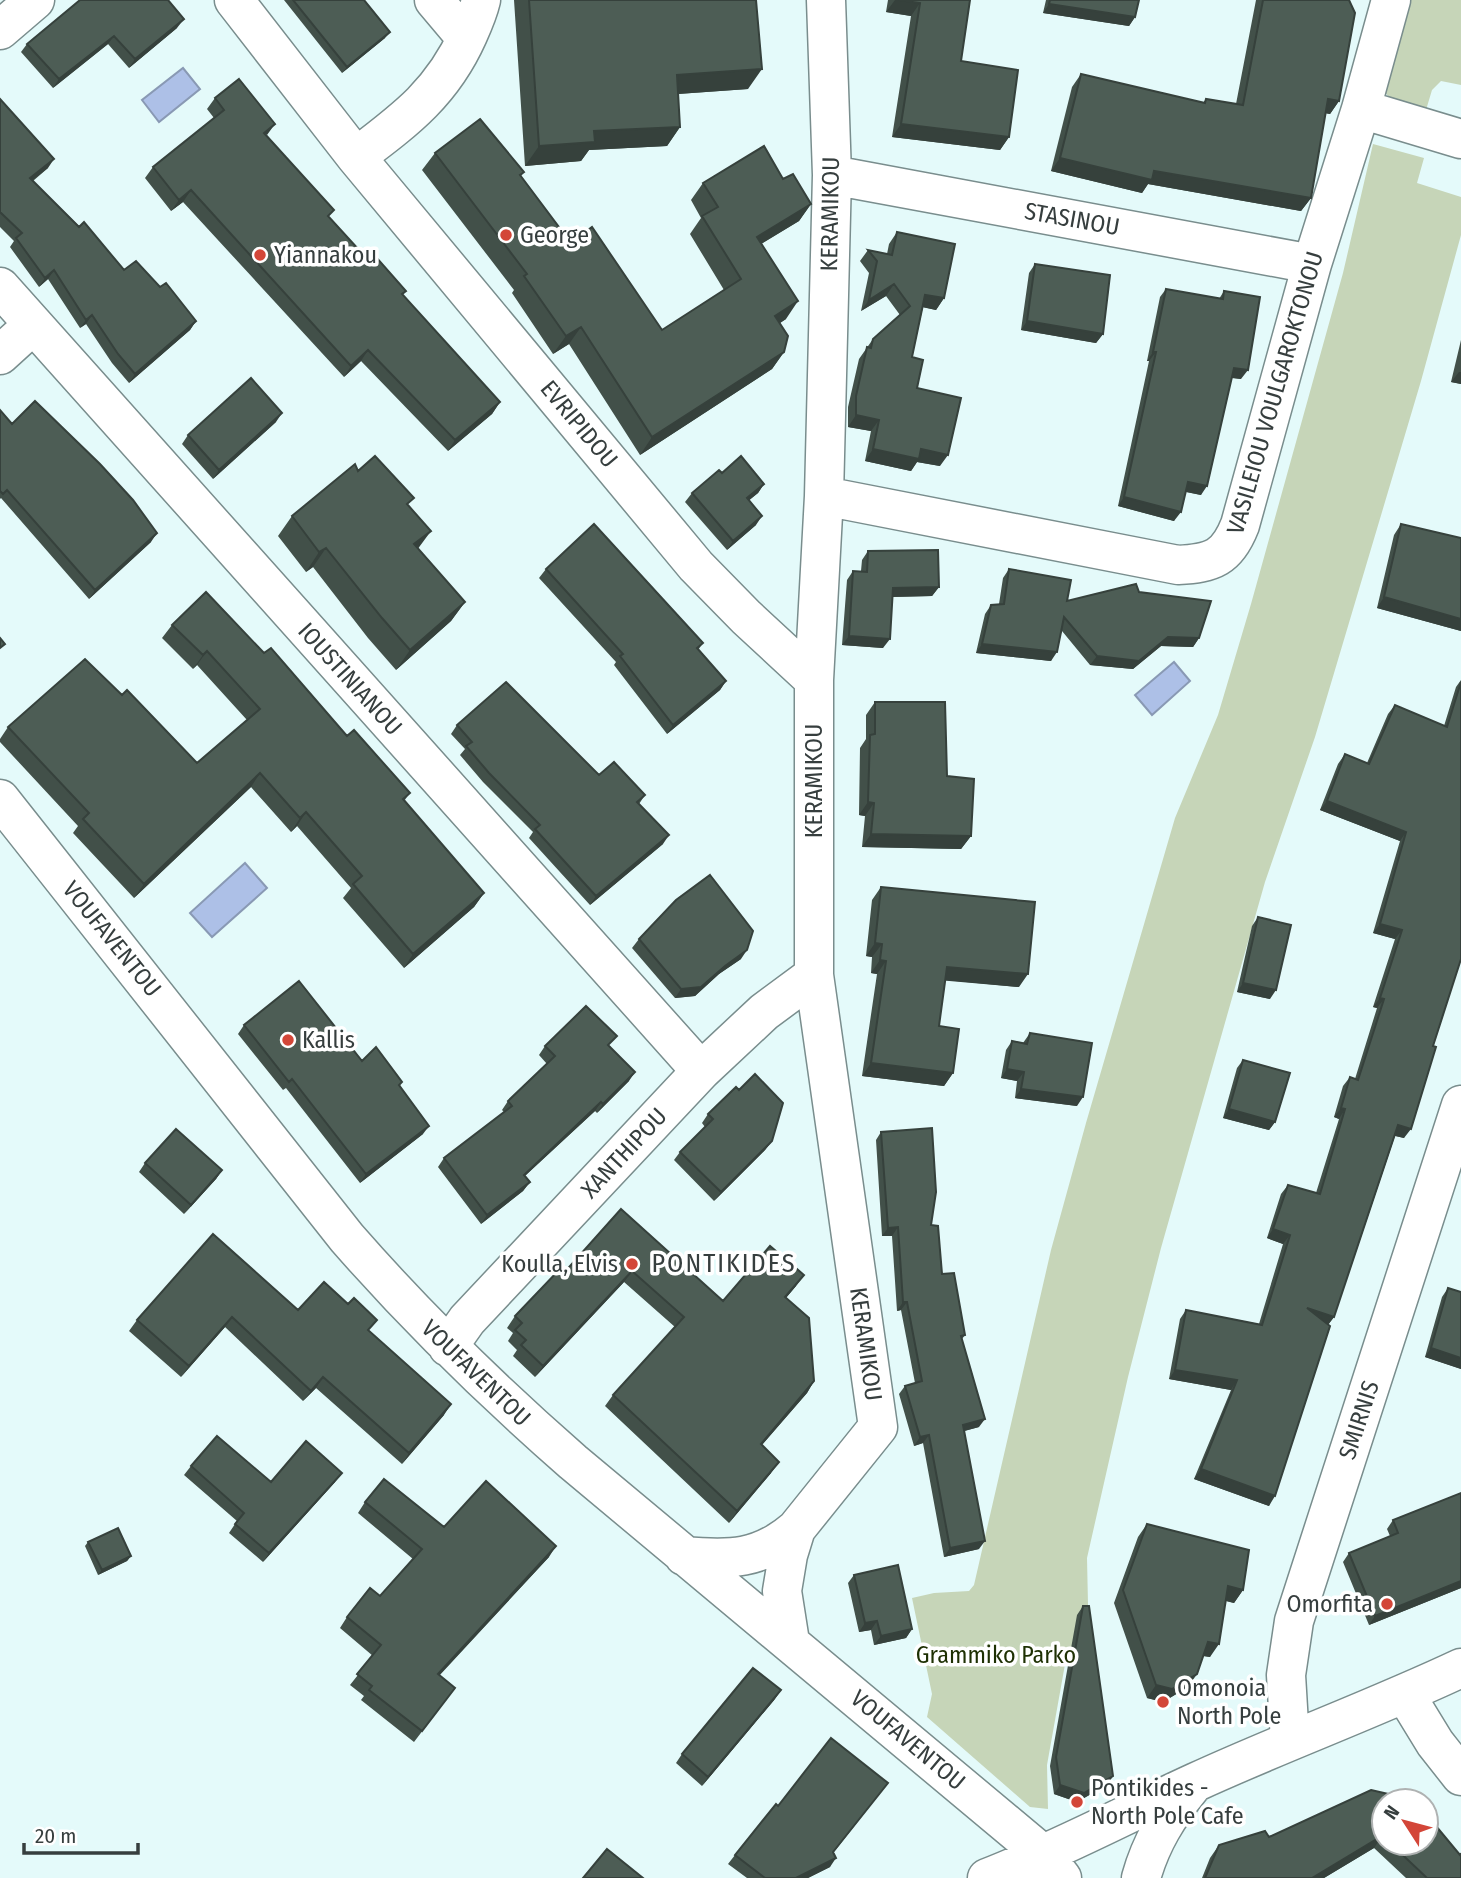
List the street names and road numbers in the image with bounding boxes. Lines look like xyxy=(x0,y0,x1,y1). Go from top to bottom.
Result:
street label: KERAMIKOU xyxy=(815,156,845,272)
street label: STASINOU xyxy=(1022,197,1122,241)
street label: VASILEIOU VOULGAROKTONOU xyxy=(1221,248,1329,538)
street label: EVRIPIDOU xyxy=(535,375,623,473)
street label: IOUSTINIANOU xyxy=(292,617,408,741)
street label: KERAMIKOU xyxy=(800,724,828,838)
street label: VOUFAVENTOU xyxy=(57,876,167,1002)
street label: XANTHIPOU xyxy=(575,1102,673,1204)
street label: KERAMIKOU xyxy=(844,1285,888,1403)
street label: VOUFAVENTOU xyxy=(416,1314,536,1432)
street label: SMIRNIS xyxy=(1333,1377,1385,1463)
street label: VOUFAVENTOU xyxy=(845,1684,971,1796)

